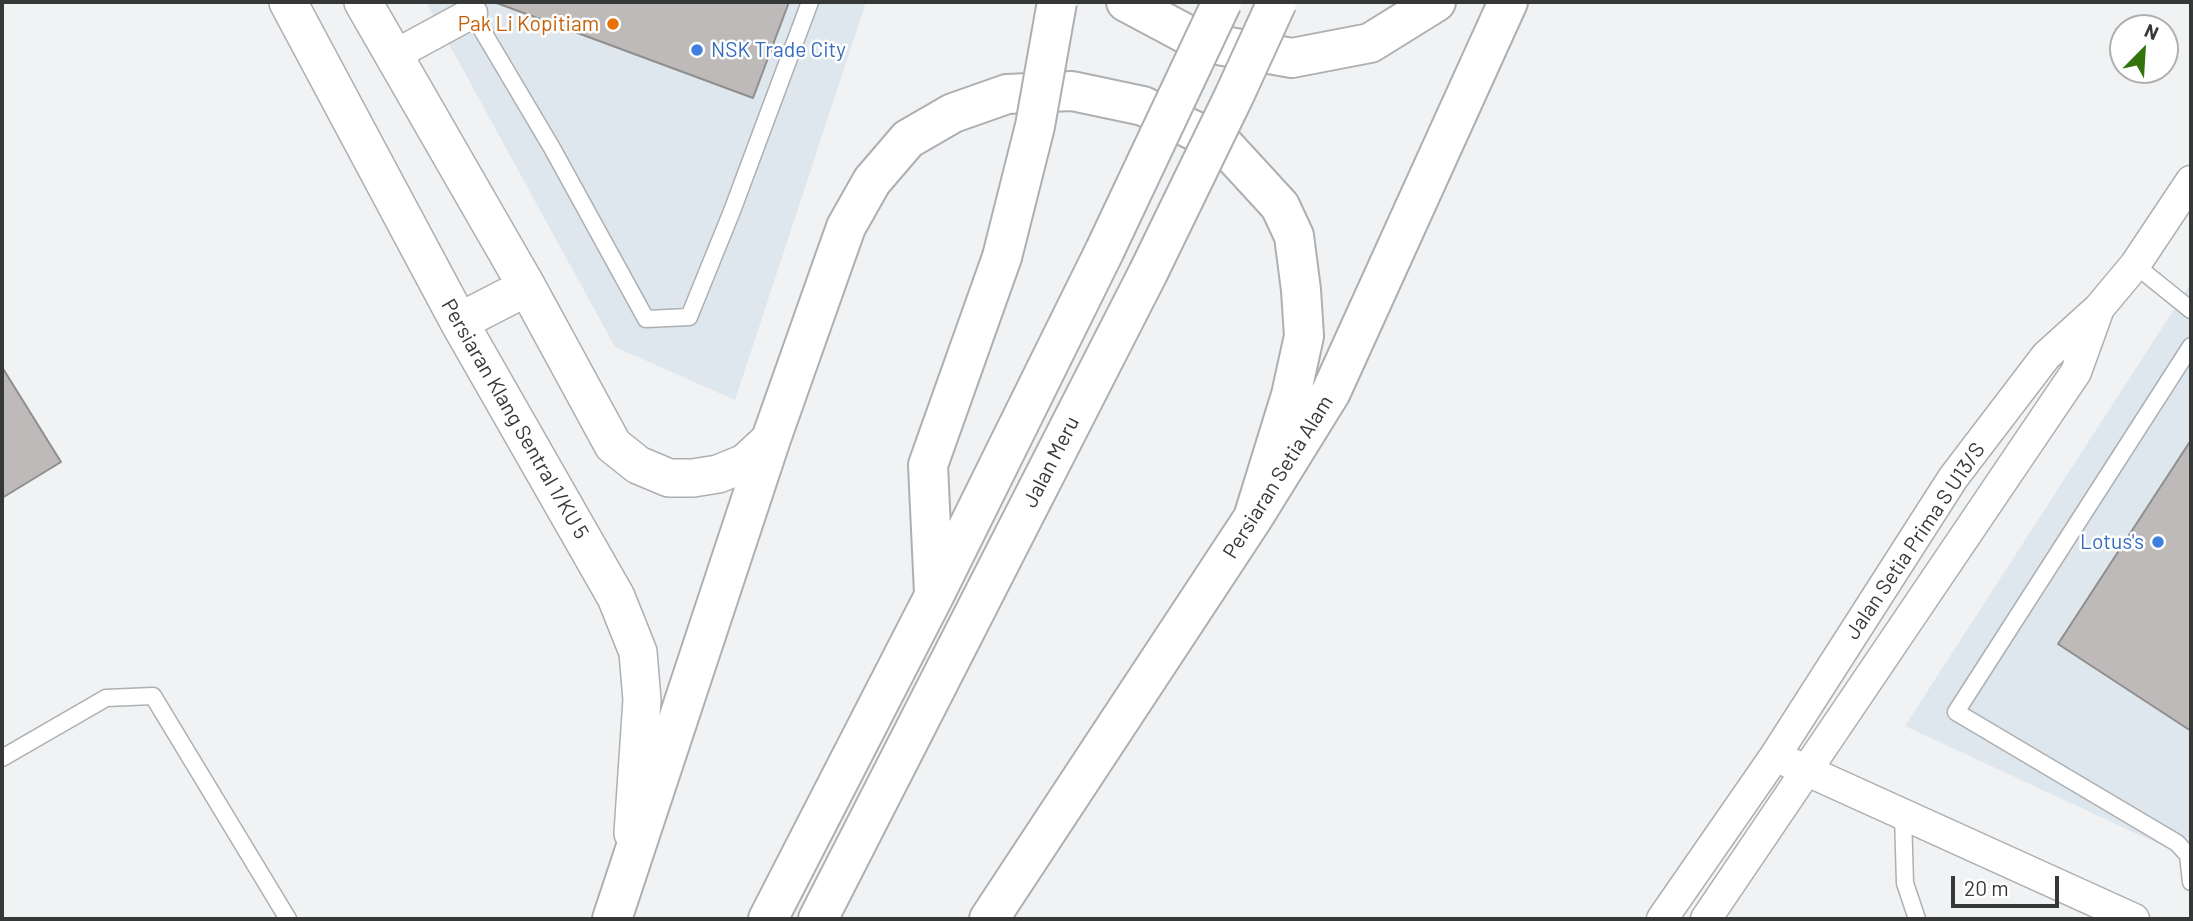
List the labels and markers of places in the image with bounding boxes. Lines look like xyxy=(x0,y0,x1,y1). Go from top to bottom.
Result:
place label: Pak Li Kopitiam xyxy=(458,11,599,37)
marker: Pak Li Kopitiam xyxy=(605,16,621,32)
place label: NSK Trade City xyxy=(711,37,846,63)
marker: NSK Trade City xyxy=(689,42,705,58)
place label: Lotus's xyxy=(2080,529,2144,555)
marker: Lotus's xyxy=(2150,534,2166,550)

